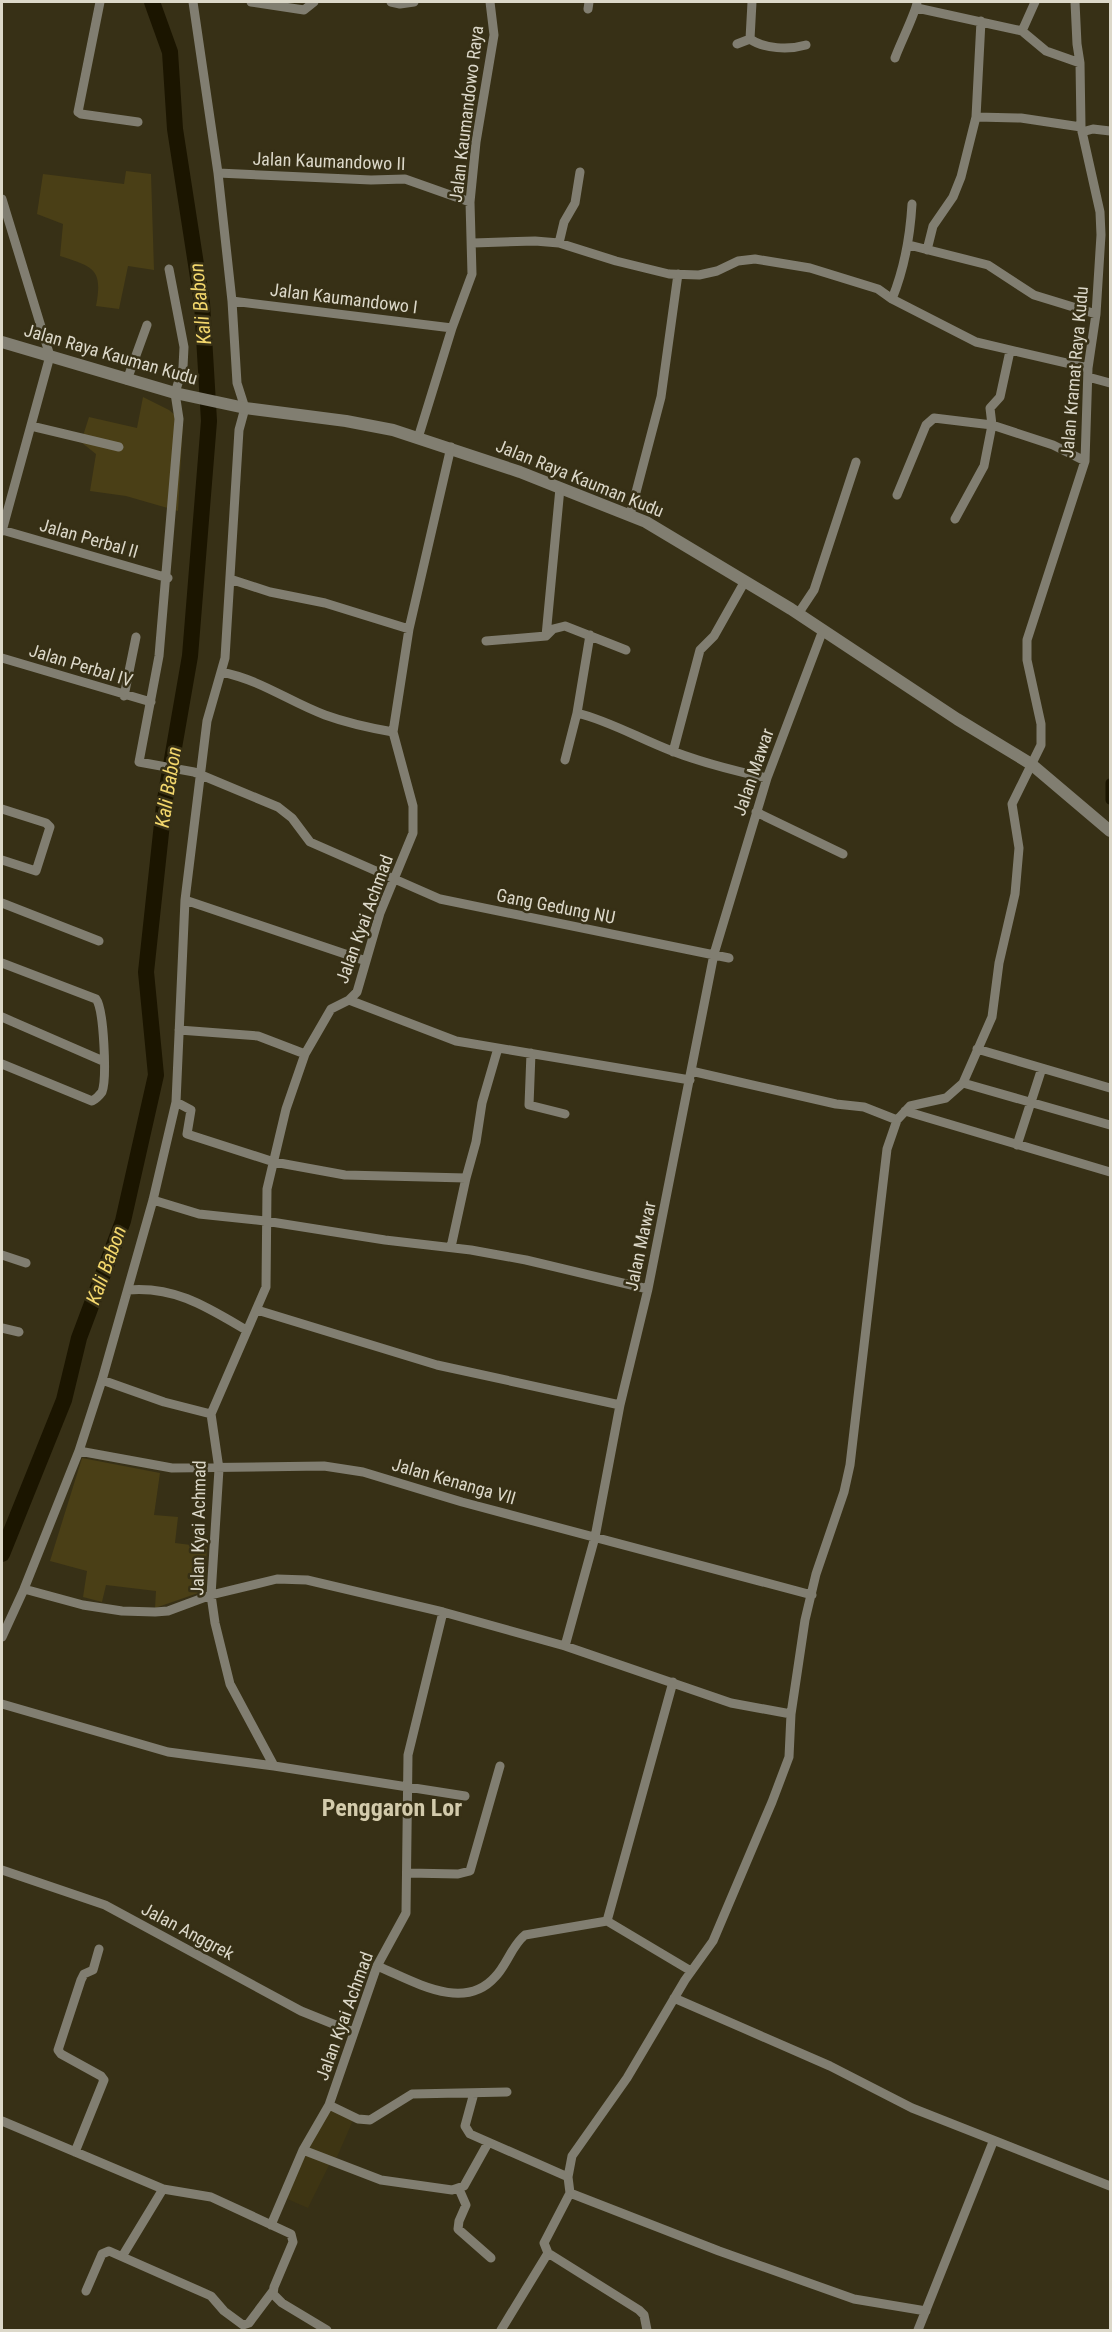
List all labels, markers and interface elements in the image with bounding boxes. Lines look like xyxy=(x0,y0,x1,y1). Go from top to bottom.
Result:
street label: Jalan Kaumandowo Raya xyxy=(445,24,487,204)
street label: Jalan Kaumandowo II xyxy=(252,148,406,174)
water label: Kali Babon xyxy=(184,262,216,346)
street label: Jalan Kaumandowo I xyxy=(269,279,419,317)
street label: Jalan Kramat Raya Kudu xyxy=(1056,285,1092,459)
street label: Jalan Raya Kauman Kudu xyxy=(22,319,200,389)
street label: Jalan Raya Kauman Kudu xyxy=(493,435,667,521)
street label: Jalan Perbal II xyxy=(37,514,141,562)
street label: Jalan Perbal IV xyxy=(27,639,135,691)
street label: Jalan Mawar xyxy=(728,725,778,818)
water label: Kali Babon xyxy=(150,745,186,829)
street label: Jalan Kyai Achmad xyxy=(331,852,397,986)
street label: Gang Gedung NU xyxy=(495,884,617,928)
street label: Jalan Mawar xyxy=(620,1199,660,1293)
water label: Kali Babon xyxy=(81,1222,131,1308)
street label: Jalan Kenanga VII xyxy=(390,1453,518,1509)
street label: Jalan Kyai Achmad xyxy=(186,1460,210,1596)
district label: Penggaron Lor xyxy=(322,1794,462,1822)
street label: Jalan Anggrek xyxy=(138,1898,238,1964)
street label: Jalan Kyai Achmad xyxy=(311,1949,377,2083)

